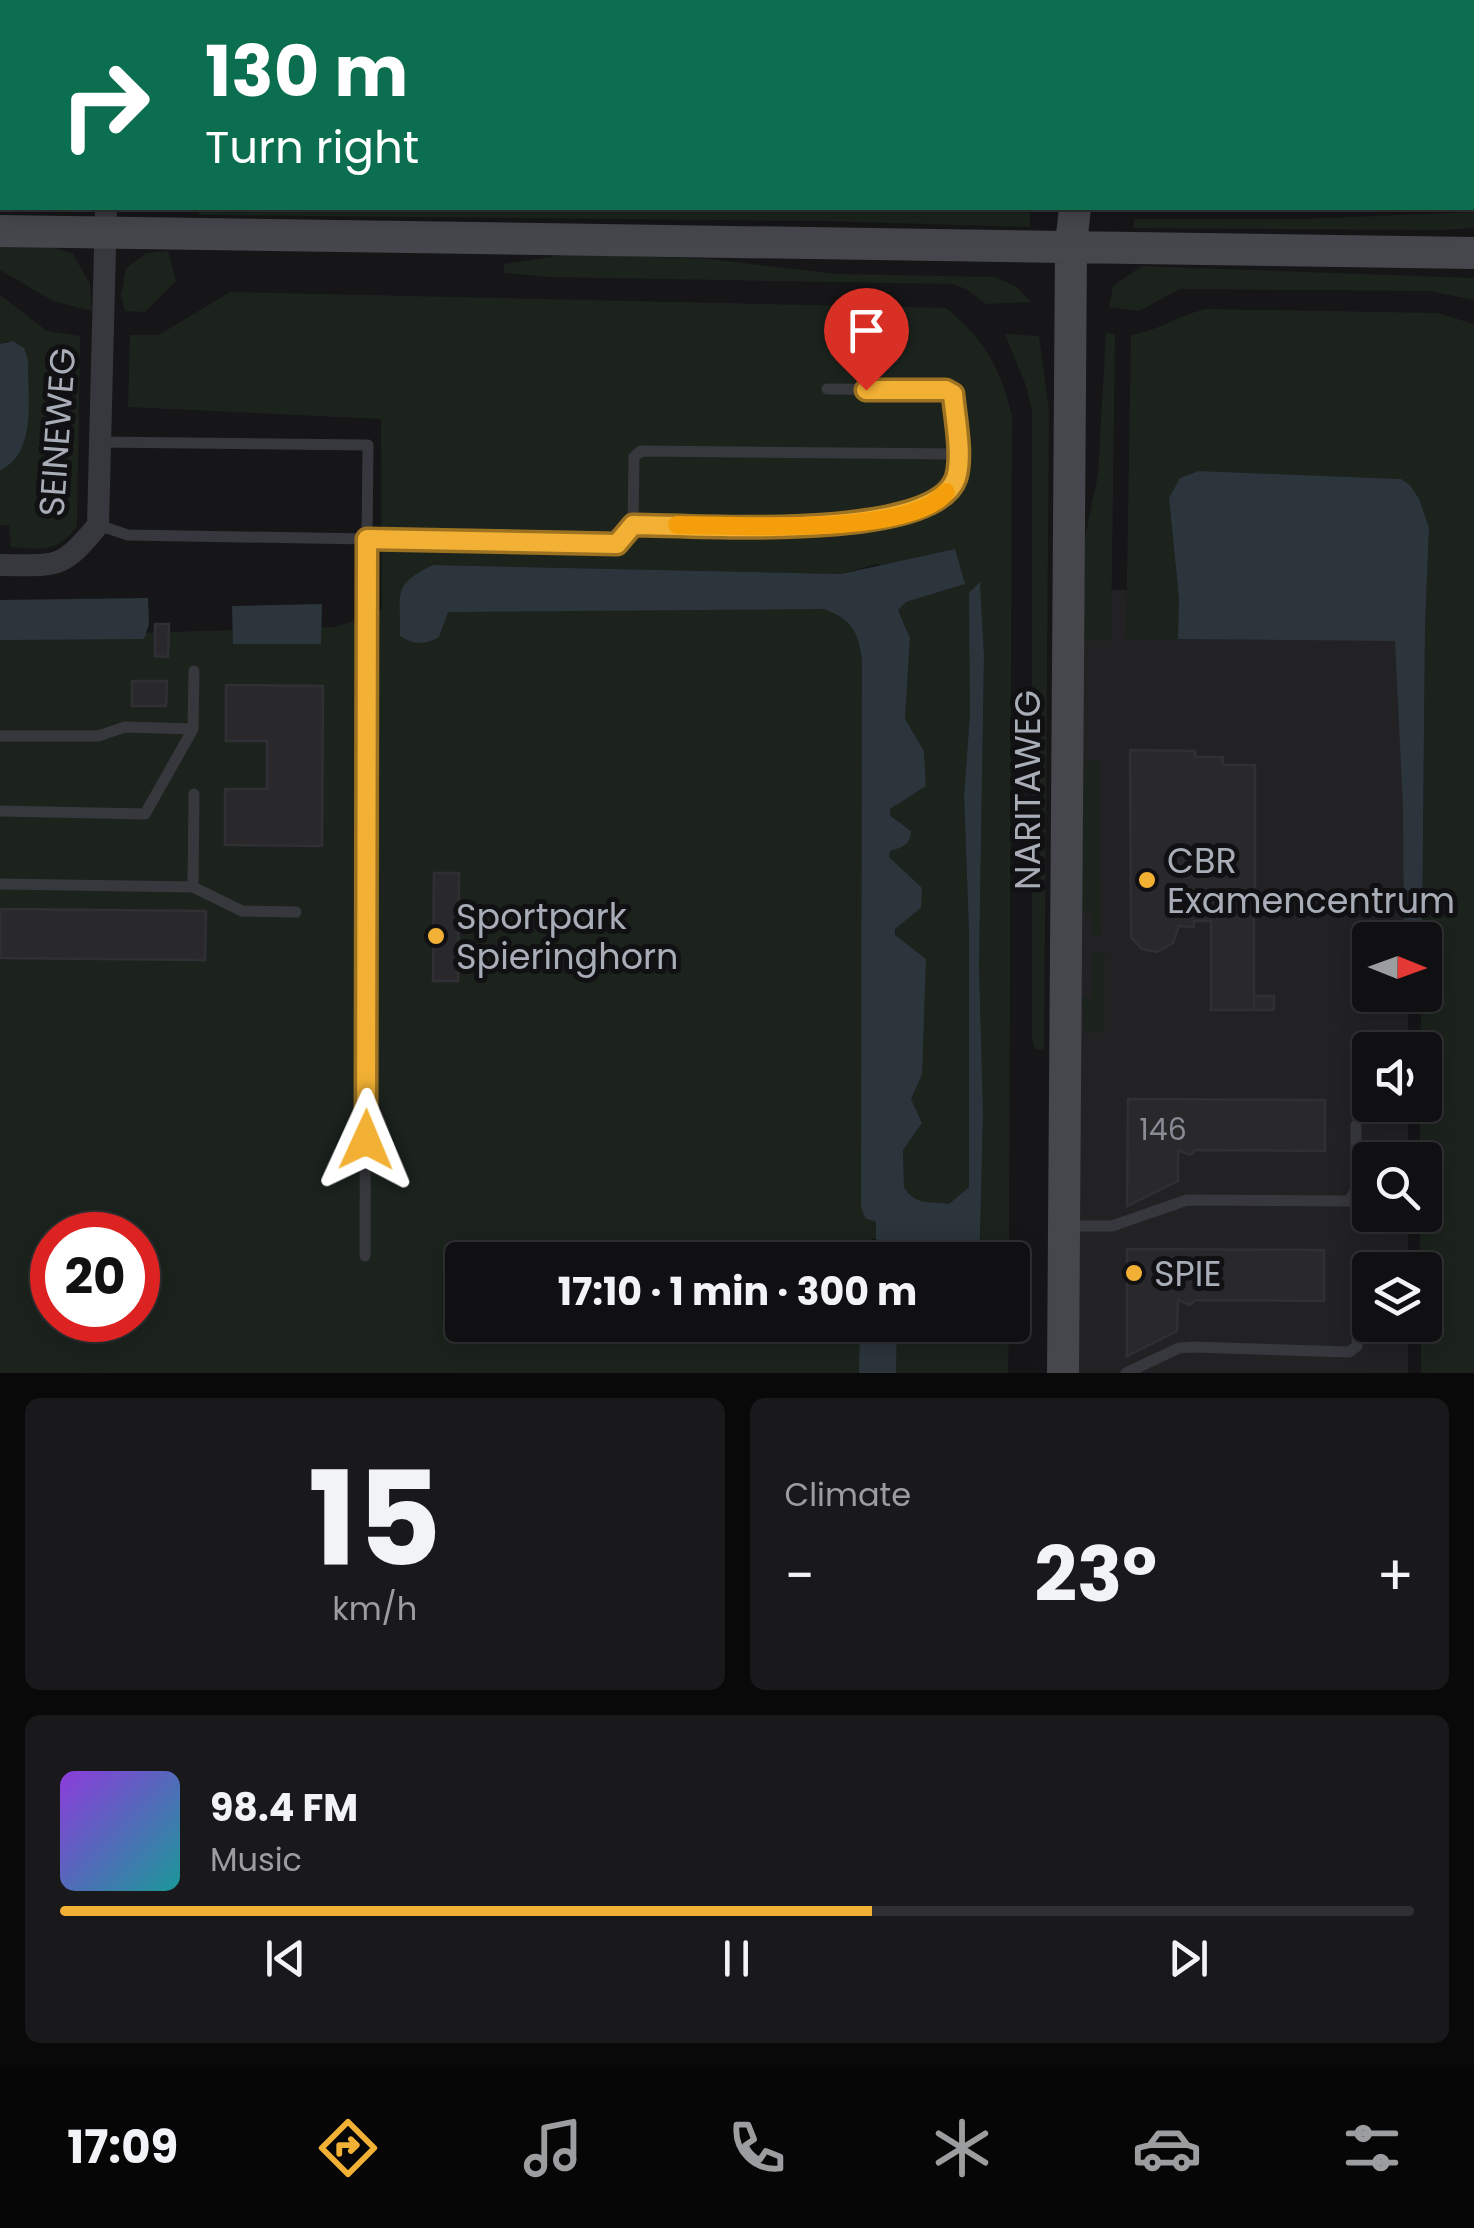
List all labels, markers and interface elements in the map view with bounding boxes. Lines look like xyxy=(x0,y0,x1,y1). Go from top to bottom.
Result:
text: 130 m xyxy=(205,22,408,121)
icon: right xyxy=(40,40,170,170)
text: Turn right xyxy=(205,116,419,179)
pin xyxy=(824,288,909,391)
icon: arrive xyxy=(839,303,894,358)
street label: SEINEWEG xyxy=(27,346,87,518)
street label: NARITAWEG xyxy=(1003,690,1052,890)
place label: CBR Examencentrum xyxy=(1167,836,1455,925)
marker: CBR Examencentrum xyxy=(1136,869,1158,891)
place label: Sportpark Spieringhorn xyxy=(456,892,679,981)
north arrow xyxy=(1352,922,1442,1012)
map controls xyxy=(1352,922,1442,1342)
marker: Sportpark Spieringhorn xyxy=(425,925,447,947)
button: sound xyxy=(1352,1032,1442,1122)
position arrow xyxy=(314,1088,418,1192)
house number: 146 xyxy=(1139,1108,1187,1151)
button: search xyxy=(1352,1142,1442,1232)
speed limit sign: 20 xyxy=(30,1212,160,1342)
place label: SPIE xyxy=(1154,1249,1221,1298)
button: layers xyxy=(1352,1252,1442,1342)
marker: SPIE xyxy=(1123,1262,1145,1284)
text: 17:10 · 1 min · 300 m xyxy=(558,1265,917,1318)
text: 15 xyxy=(308,1428,441,1611)
text: Climate xyxy=(785,1472,911,1517)
text: 23° xyxy=(1034,1522,1157,1627)
text: − xyxy=(785,1537,815,1614)
text: + xyxy=(1376,1537,1414,1614)
text: km/h xyxy=(332,1586,417,1631)
text: 98.4 FM xyxy=(210,1781,358,1834)
text: Music xyxy=(210,1837,302,1882)
icon: previous xyxy=(258,1931,313,1986)
icon: pause xyxy=(709,1931,764,1986)
icon: next xyxy=(1161,1931,1216,1986)
icon: directions xyxy=(313,2113,383,2183)
icon: music xyxy=(518,2113,588,2183)
icon: phone xyxy=(722,2113,792,2183)
icon: climate xyxy=(927,2113,997,2183)
icon: car xyxy=(1132,2113,1202,2183)
icon: filters xyxy=(1337,2113,1407,2183)
text: 17:09 xyxy=(67,2116,178,2179)

